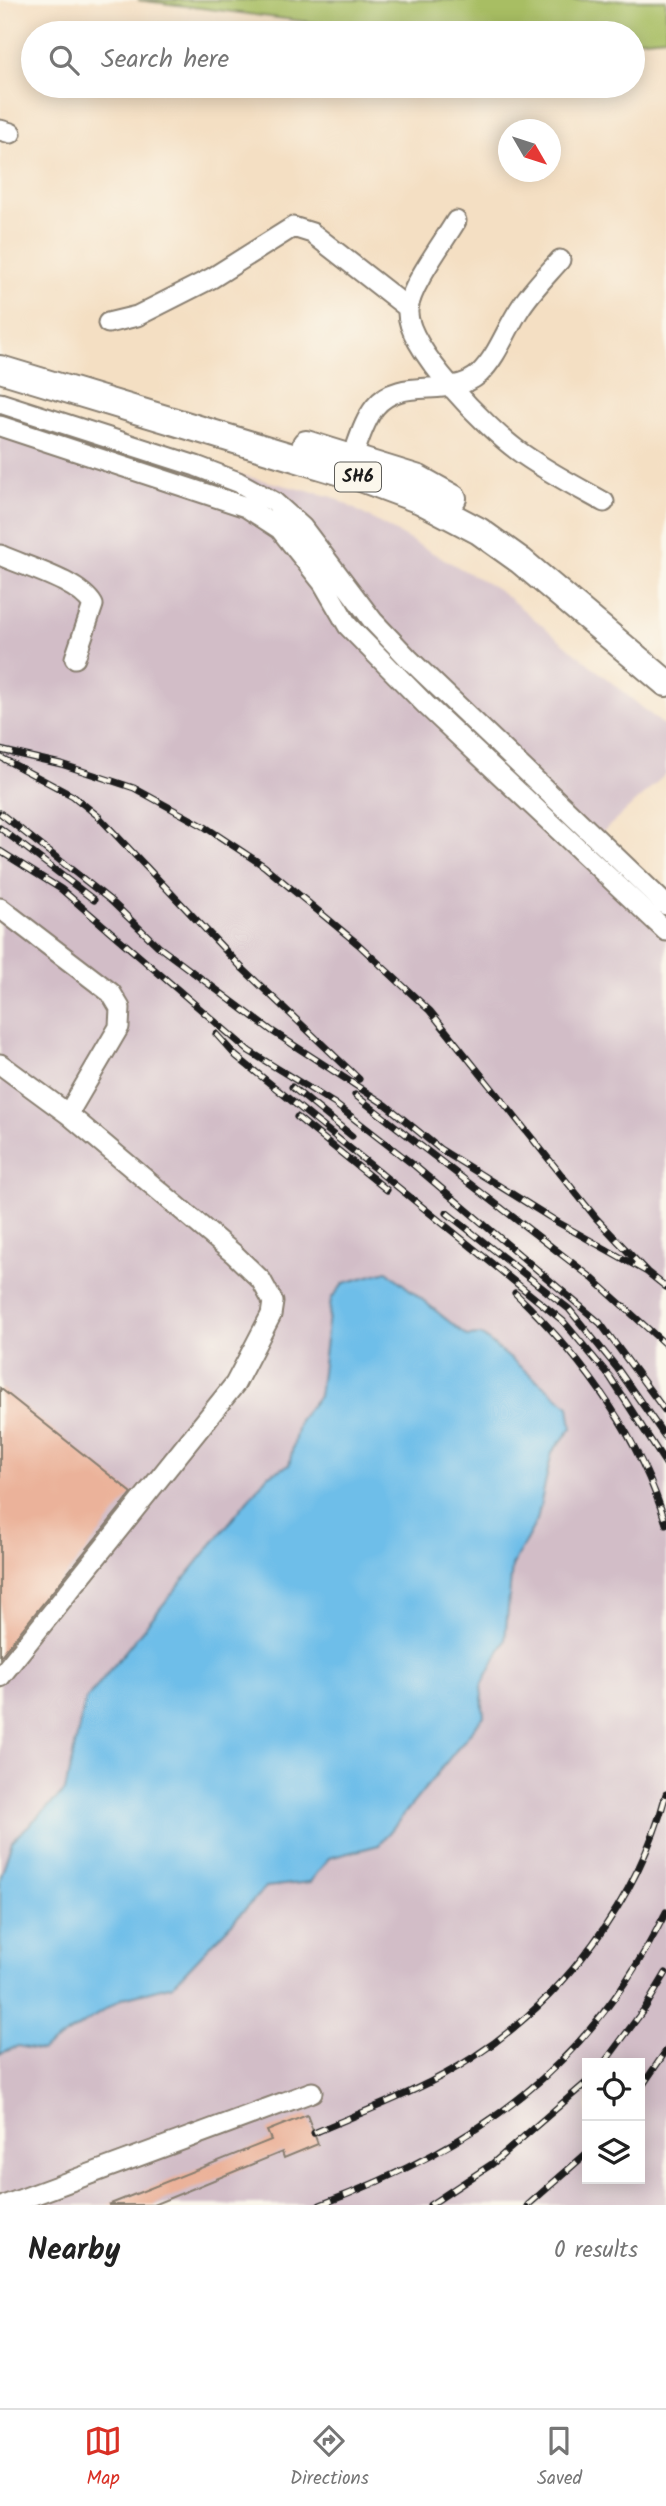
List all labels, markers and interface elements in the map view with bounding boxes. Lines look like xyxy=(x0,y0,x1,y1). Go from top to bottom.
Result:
search box xyxy=(21,21,645,98)
text: Search here xyxy=(101,39,229,81)
icon: search xyxy=(45,41,83,79)
north arrow xyxy=(498,119,561,182)
road number: SH6 xyxy=(335,462,381,491)
map controls xyxy=(582,2058,645,2184)
button: locate xyxy=(582,2058,645,2121)
button: layers xyxy=(582,2121,645,2184)
text: Nearby xyxy=(28,2227,120,2275)
text: 0 results xyxy=(554,2233,638,2269)
tab: Map xyxy=(84,2422,122,2494)
tab: Directions xyxy=(290,2422,369,2494)
tab: Saved xyxy=(537,2422,582,2494)

